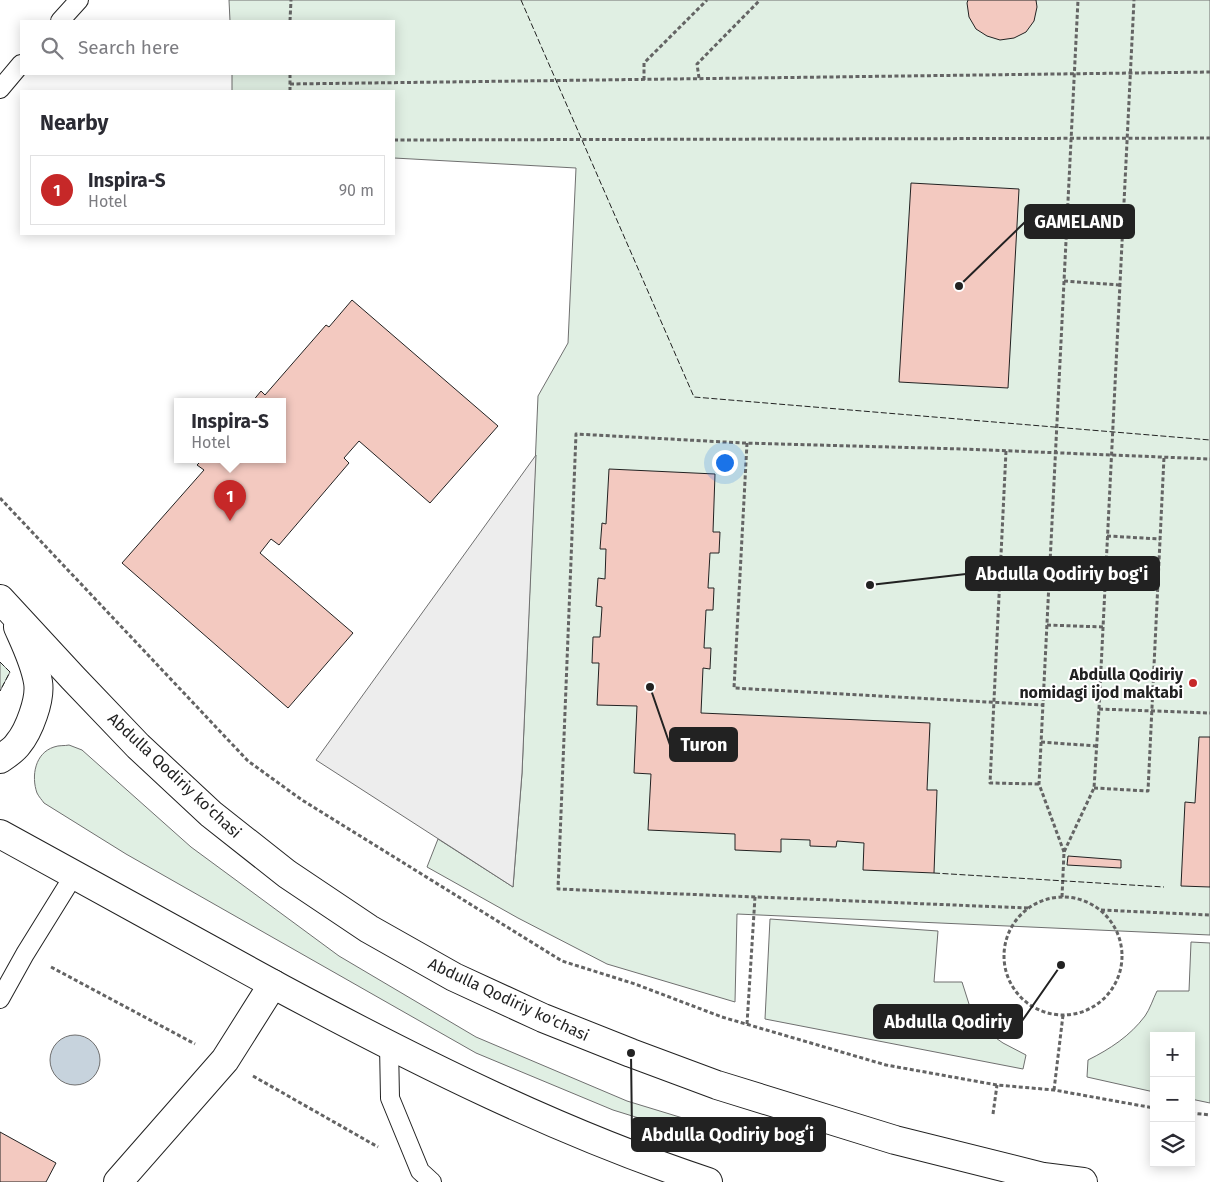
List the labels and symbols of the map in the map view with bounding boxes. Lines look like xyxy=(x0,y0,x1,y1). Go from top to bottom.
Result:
callout: GAMELAND xyxy=(1025,205,1134,238)
text: GAMELAND xyxy=(1034,211,1124,233)
your location xyxy=(712,450,738,476)
pin: 1 xyxy=(214,480,246,521)
callout: Abdulla Qodiriy bog'i xyxy=(966,557,1159,590)
text: Abdulla Qodiriy bog'i xyxy=(975,563,1148,585)
place label: Abdulla Qodiriy nomidagi ijod maktabi xyxy=(1019,665,1184,702)
marker: Abdulla Qodiriy nomidagi ijod maktabi xyxy=(1187,677,1199,689)
street label: Abdulla Qodiriy ko'chasi xyxy=(104,709,245,842)
callout: Turon xyxy=(670,728,737,761)
text: Turon xyxy=(681,734,727,756)
street label: Abdulla Qodiriy ko'chasi xyxy=(425,954,592,1045)
callout: Abdulla Qodiriy xyxy=(874,1005,1022,1038)
text: Abdulla Qodiriy xyxy=(883,1011,1012,1033)
callout: Abdulla Qodiriy bogʻi xyxy=(632,1118,825,1151)
text: Abdulla Qodiriy bogʻi xyxy=(641,1124,814,1146)

